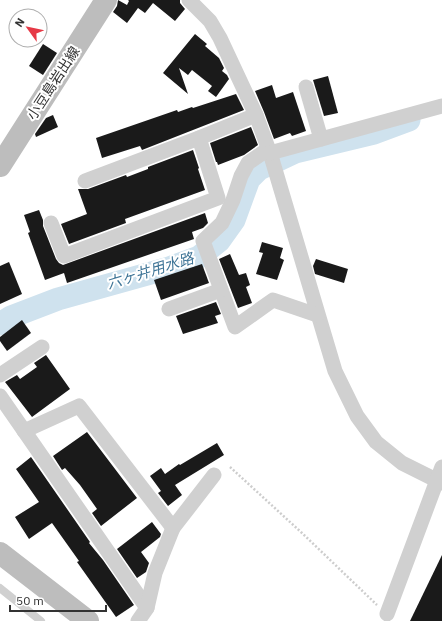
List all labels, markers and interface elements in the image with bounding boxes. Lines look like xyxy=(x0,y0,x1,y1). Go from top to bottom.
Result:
north arrow xyxy=(8,8,48,48)
text: N xyxy=(12,15,28,30)
street label: 小豆島岩出線 xyxy=(23,43,83,123)
water label: 六ヶ井用水路 xyxy=(104,248,198,293)
scale bar xyxy=(10,587,106,613)
text: 50 m xyxy=(16,593,44,608)

